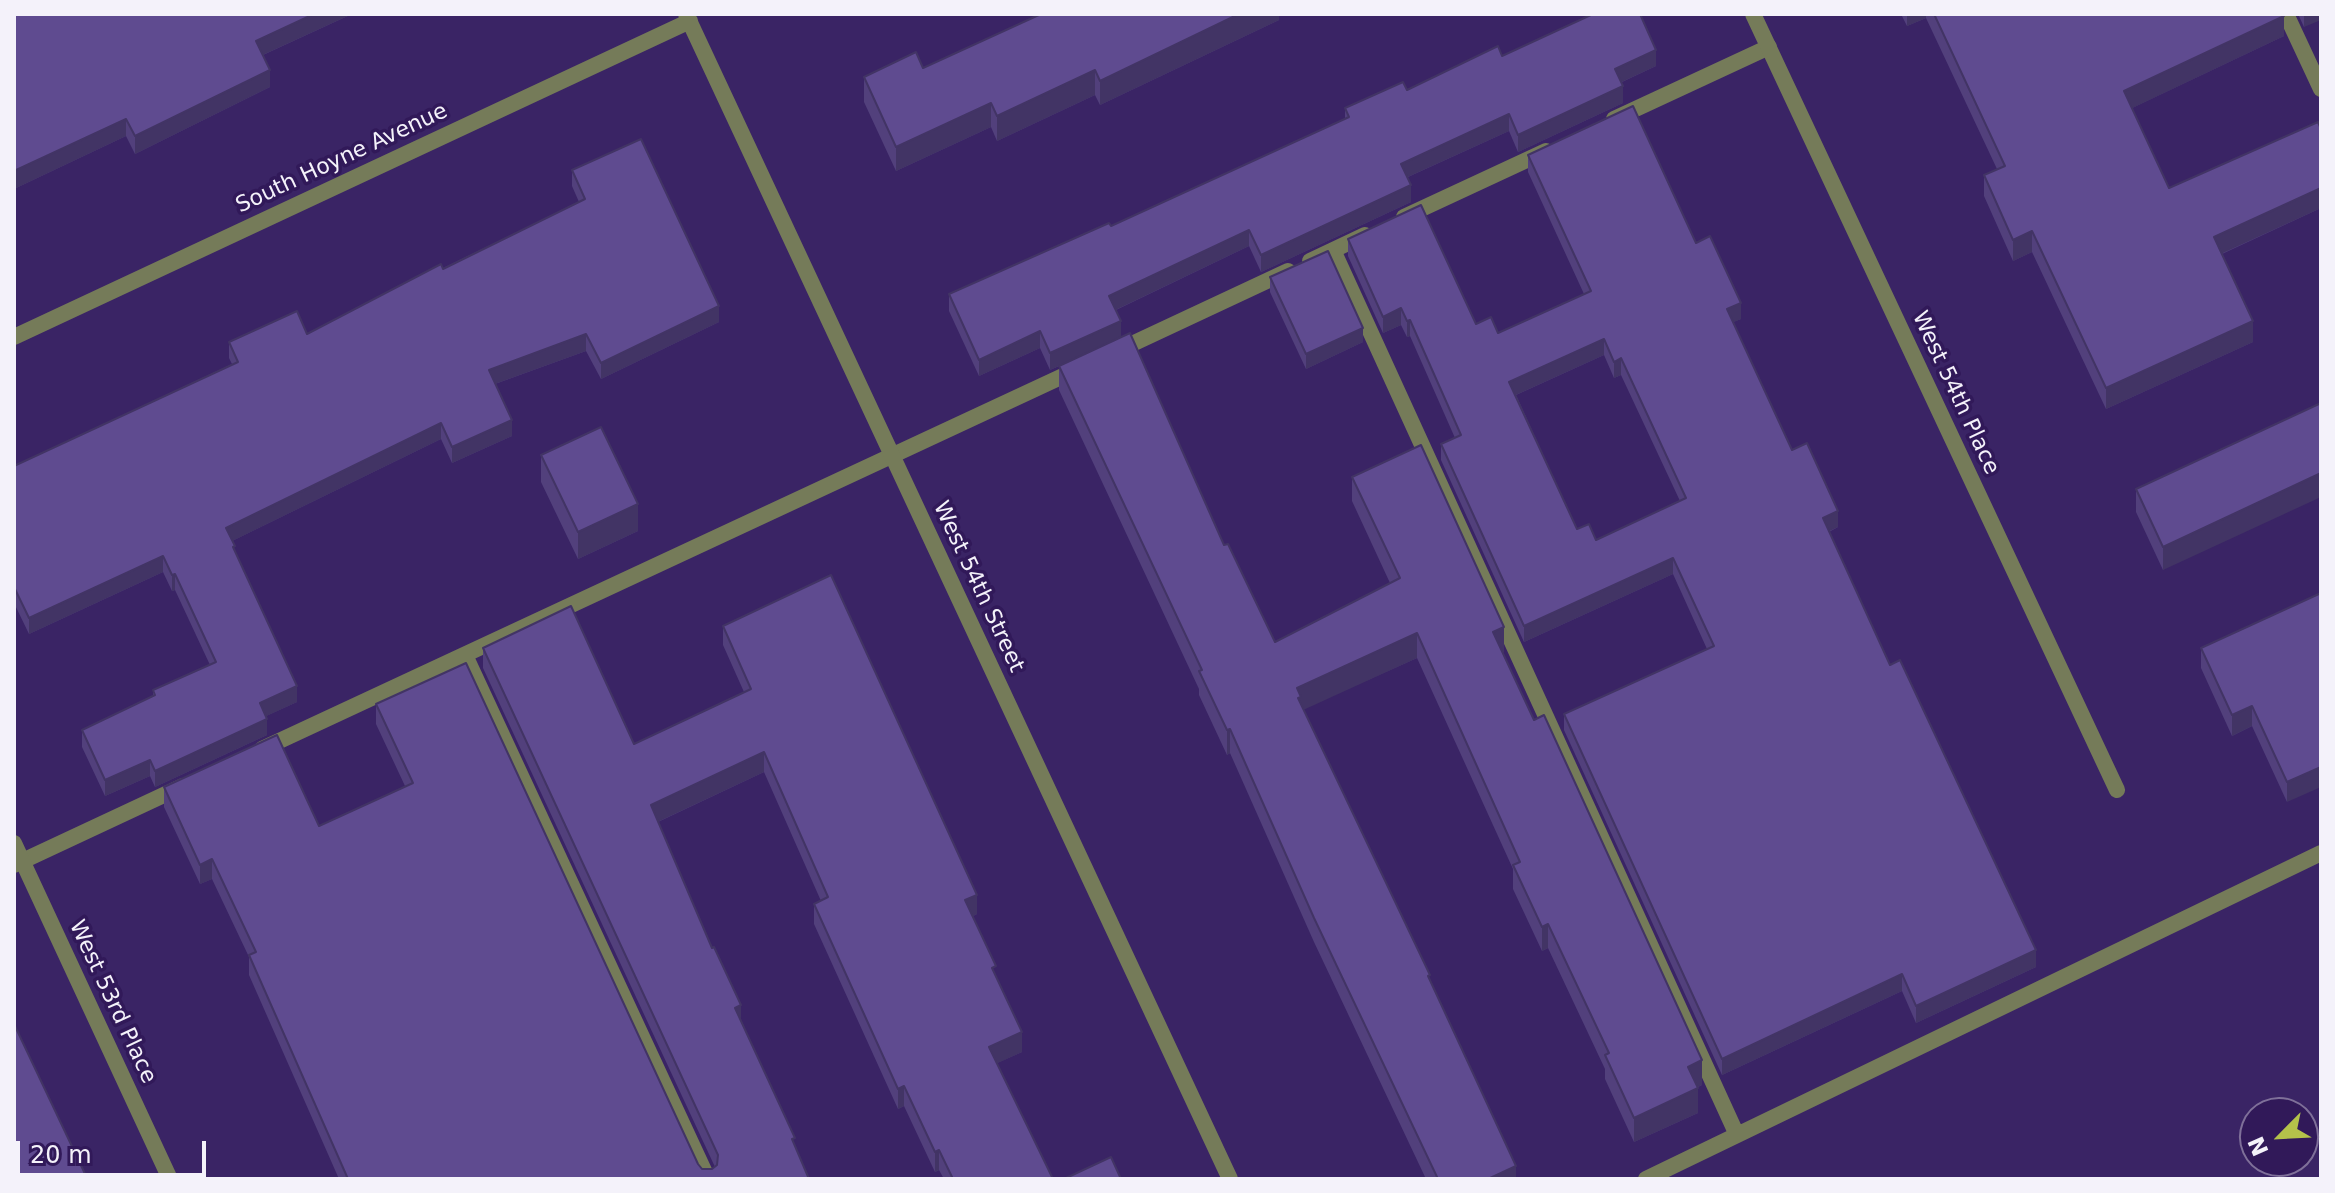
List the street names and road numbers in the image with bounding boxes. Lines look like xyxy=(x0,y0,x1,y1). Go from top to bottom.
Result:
street label: South Hoyne Avenue xyxy=(232,98,452,220)
street label: West 54th Place xyxy=(1906,307,2004,479)
street label: West 54th Street xyxy=(927,497,1029,677)
street label: West 53rd Place xyxy=(63,916,161,1088)

